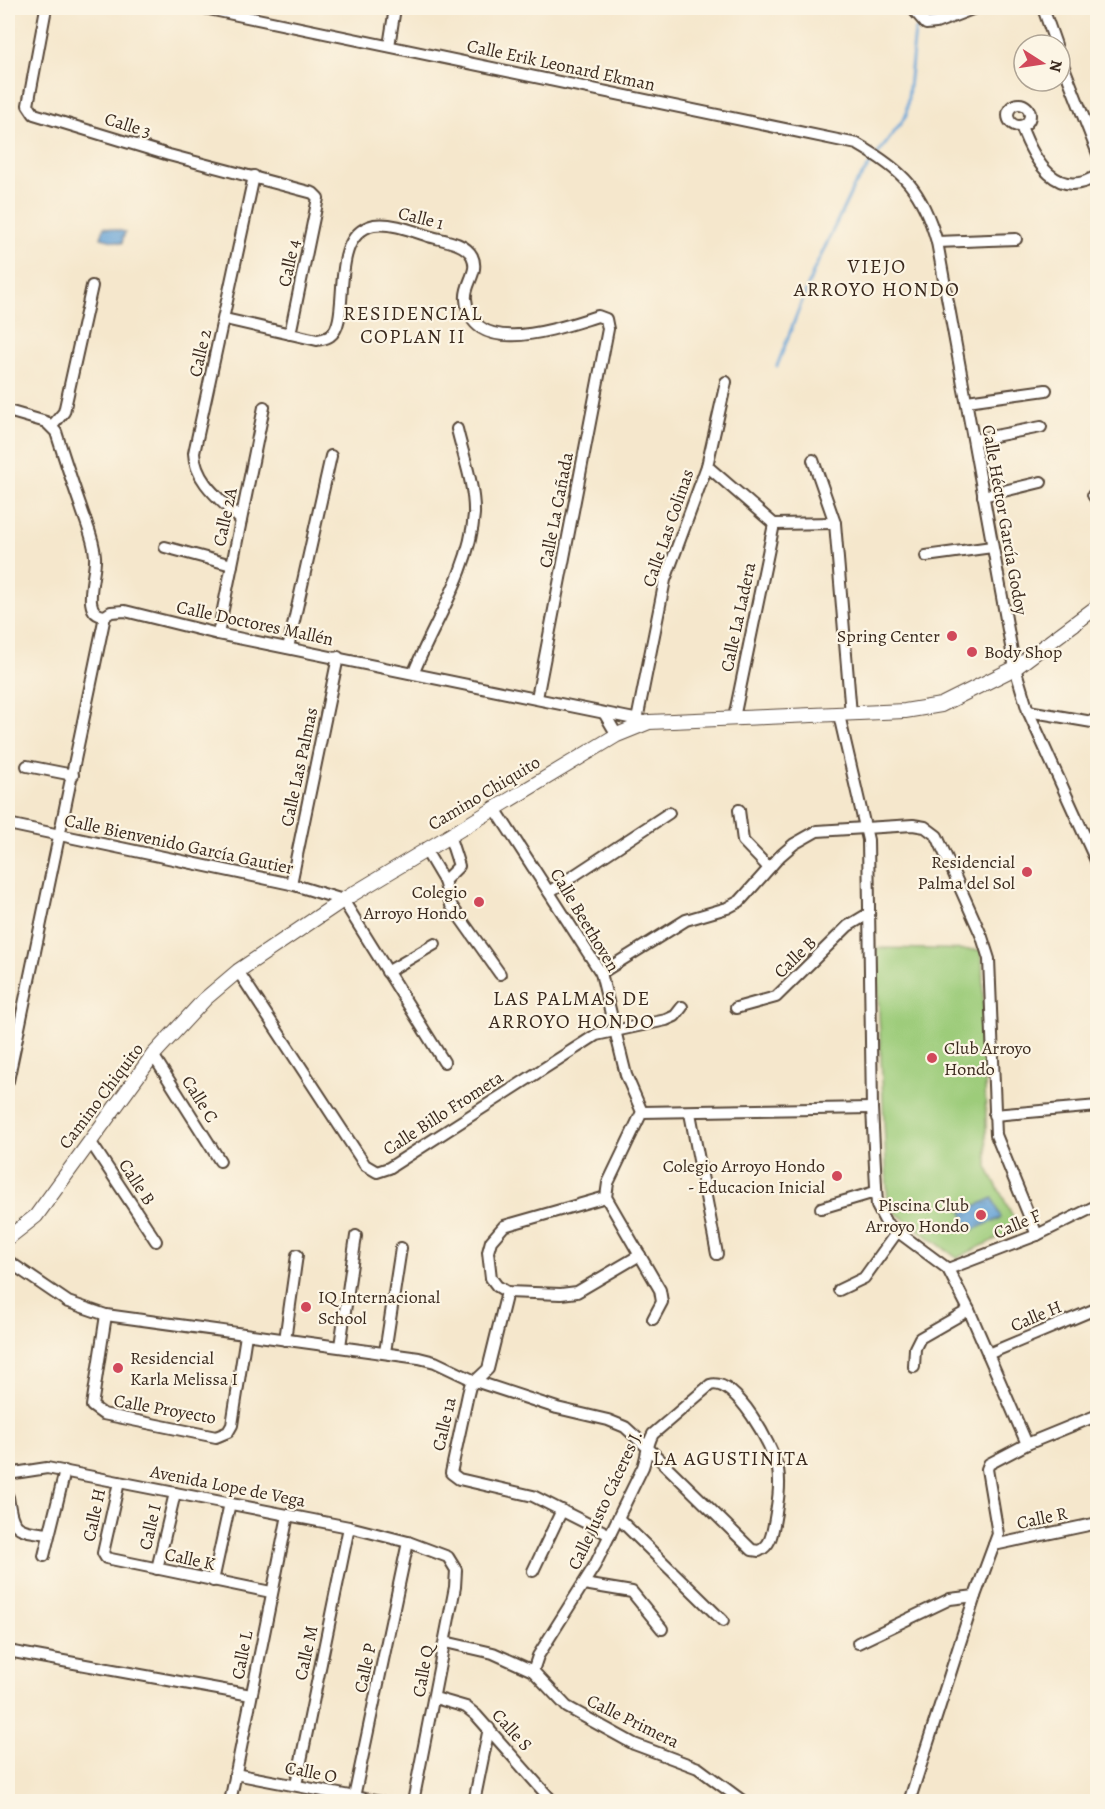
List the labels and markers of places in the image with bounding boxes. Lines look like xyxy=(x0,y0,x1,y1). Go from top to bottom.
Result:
place label: Spring Center xyxy=(837,624,940,648)
marker: Spring Center xyxy=(945,629,959,643)
place label: Body Shop xyxy=(984,640,1062,664)
marker: Body Shop xyxy=(965,645,979,659)
place label: Residencial Palma del Sol xyxy=(918,850,1016,895)
marker: Residencial Palma del Sol xyxy=(1020,865,1034,879)
place label: Colegio Arroyo Hondo xyxy=(363,880,467,925)
marker: Colegio Arroyo Hondo xyxy=(472,895,486,909)
place label: Club Arroyo Hondo xyxy=(944,1036,1031,1081)
marker: Club Arroyo Hondo xyxy=(925,1051,939,1065)
place label: Colegio Arroyo Hondo - Educacion Inicial xyxy=(663,1154,826,1199)
marker: Colegio Arroyo Hondo - Educacion Inicial xyxy=(830,1169,844,1183)
place label: Piscina Club Arroyo Hondo xyxy=(865,1193,969,1238)
marker: Piscina Club Arroyo Hondo xyxy=(974,1208,988,1222)
place label: IQ Internacional School xyxy=(318,1285,441,1330)
marker: IQ Internacional School xyxy=(299,1300,313,1314)
place label: Residencial Karla Melissa I xyxy=(130,1346,238,1391)
marker: Residencial Karla Melissa I xyxy=(111,1361,125,1375)

